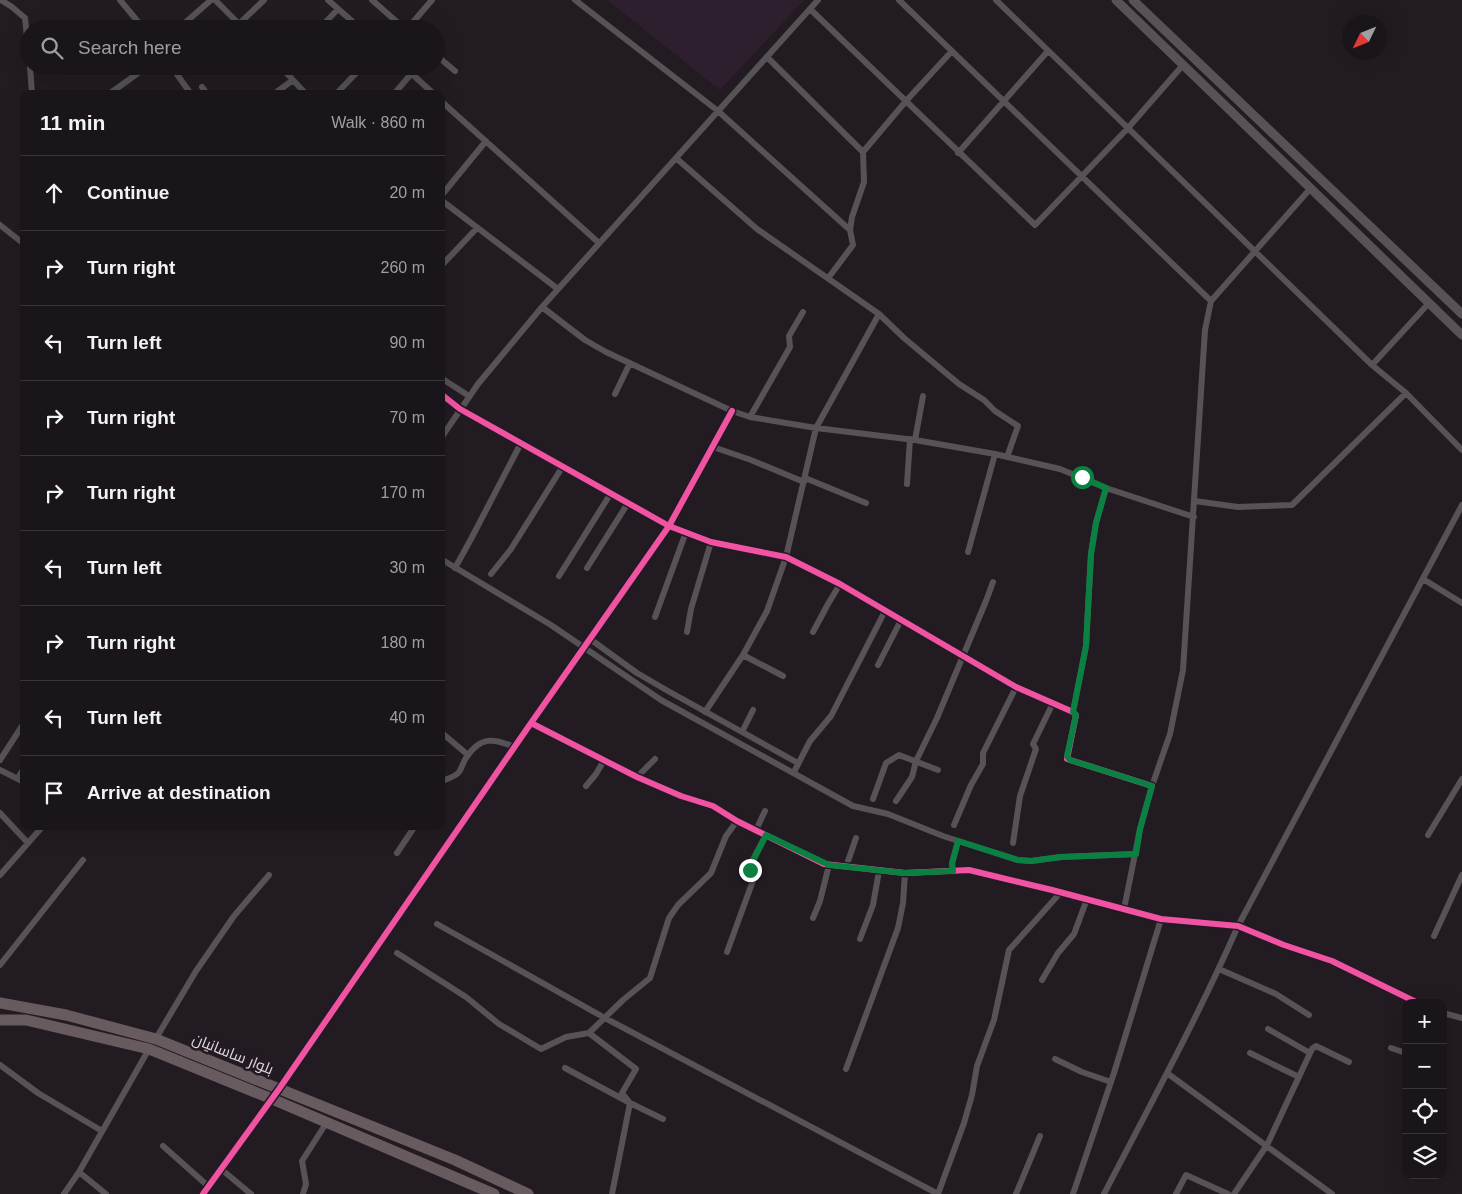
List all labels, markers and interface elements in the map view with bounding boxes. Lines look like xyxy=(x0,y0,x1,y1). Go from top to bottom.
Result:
north arrow xyxy=(1342,15,1387,60)
search box xyxy=(20,20,445,75)
icon: search xyxy=(38,34,66,62)
text: Search here xyxy=(78,37,182,58)
text: 11 min xyxy=(40,111,105,134)
text: Walk · 860 m xyxy=(331,114,425,131)
icon: ahead xyxy=(40,179,68,207)
text: Continue xyxy=(87,182,169,203)
text: 20 m xyxy=(389,184,425,201)
icon: right xyxy=(40,254,68,282)
text: Turn right xyxy=(87,257,175,278)
text: 260 m xyxy=(381,259,425,276)
icon: left xyxy=(40,329,68,357)
text: Turn left xyxy=(87,332,162,353)
text: 90 m xyxy=(389,334,425,351)
icon: right xyxy=(40,404,68,432)
text: Turn right xyxy=(87,407,175,428)
text: 70 m xyxy=(389,409,425,426)
route start xyxy=(1071,466,1094,489)
icon: right xyxy=(40,479,68,507)
text: Turn right xyxy=(87,482,175,503)
text: 170 m xyxy=(381,484,425,501)
icon: left xyxy=(40,554,68,582)
text: Turn left xyxy=(87,557,162,578)
text: 30 m xyxy=(389,559,425,576)
icon: right xyxy=(40,629,68,657)
text: Turn right xyxy=(87,632,175,653)
text: 180 m xyxy=(381,634,425,651)
icon: left xyxy=(40,704,68,732)
text: Turn left xyxy=(87,707,162,728)
text: 40 m xyxy=(389,709,425,726)
icon: arrive xyxy=(40,779,68,807)
text: Arrive at destination xyxy=(87,782,271,803)
route end xyxy=(739,859,762,882)
map controls xyxy=(1402,999,1447,1179)
button: + xyxy=(1402,999,1447,1044)
street label: بلوار ساسانیان xyxy=(189,1030,276,1079)
button: − xyxy=(1402,1044,1447,1089)
button: locate xyxy=(1402,1089,1447,1134)
button: layers xyxy=(1402,1134,1447,1179)

